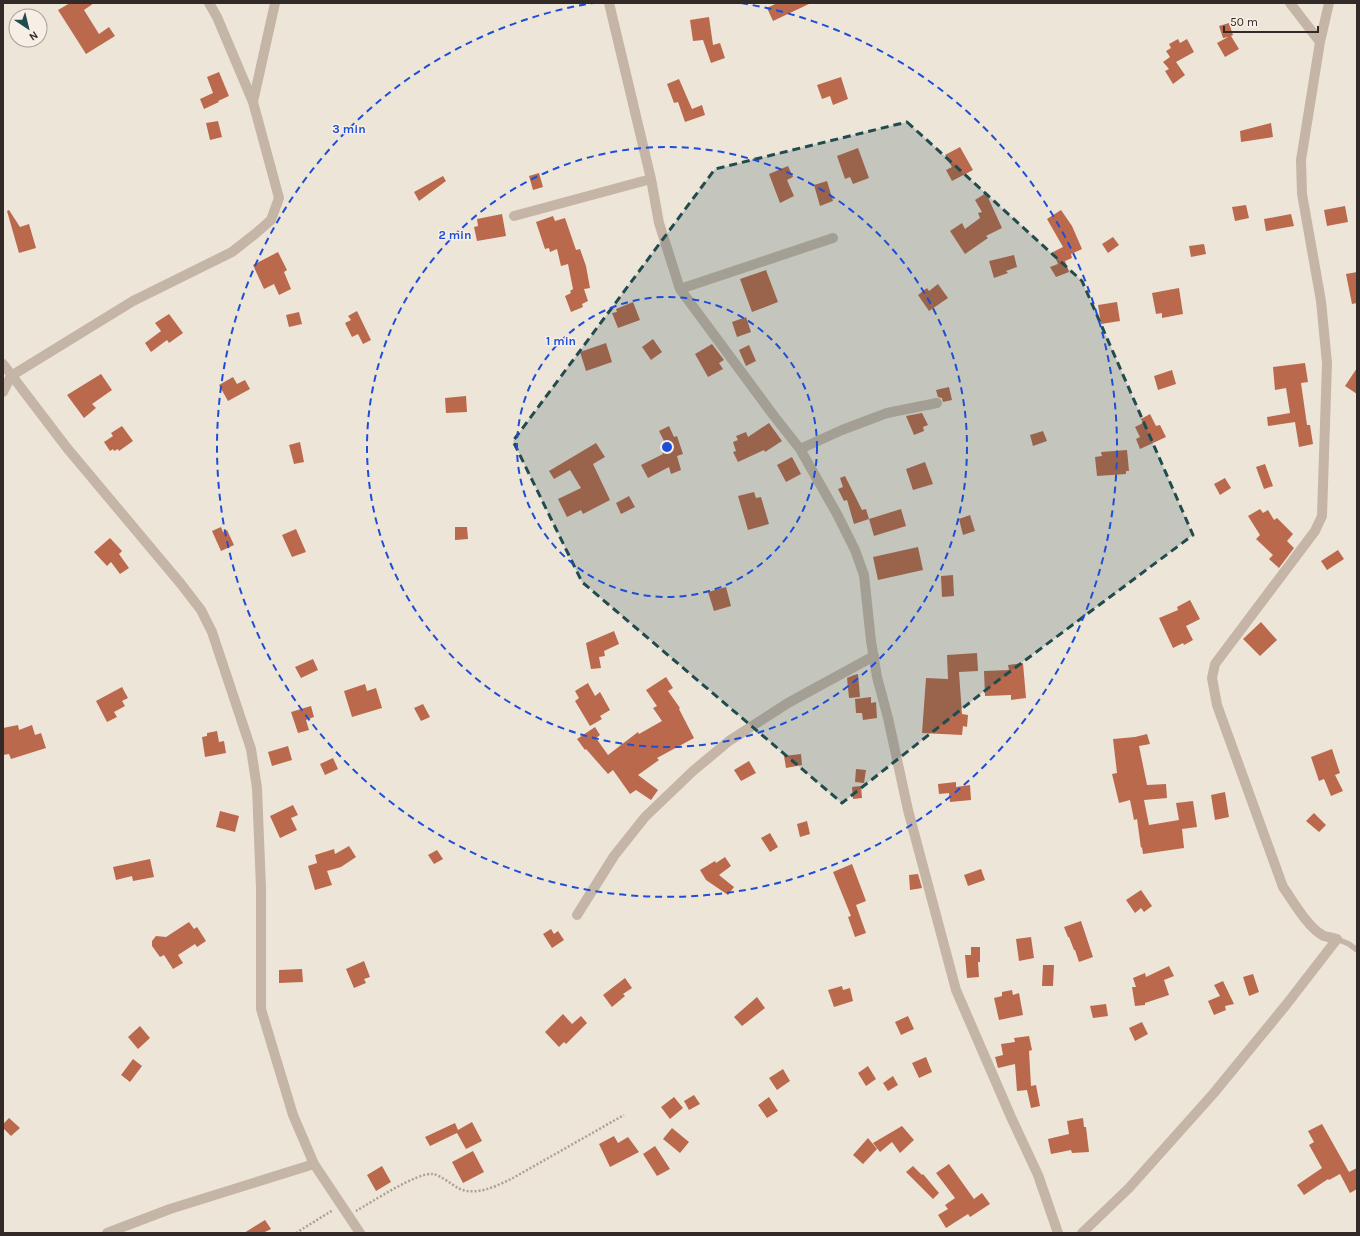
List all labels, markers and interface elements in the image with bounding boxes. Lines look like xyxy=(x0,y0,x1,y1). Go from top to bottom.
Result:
north arrow xyxy=(8,8,48,48)
scale bar xyxy=(1224,8,1318,34)
text: 50 m xyxy=(1230,15,1258,29)
text: N xyxy=(26,28,40,43)
text: 3 min xyxy=(332,122,366,136)
text: 2 min xyxy=(438,228,472,242)
text: 1 min xyxy=(546,334,576,348)
centre of rings xyxy=(660,440,674,454)

